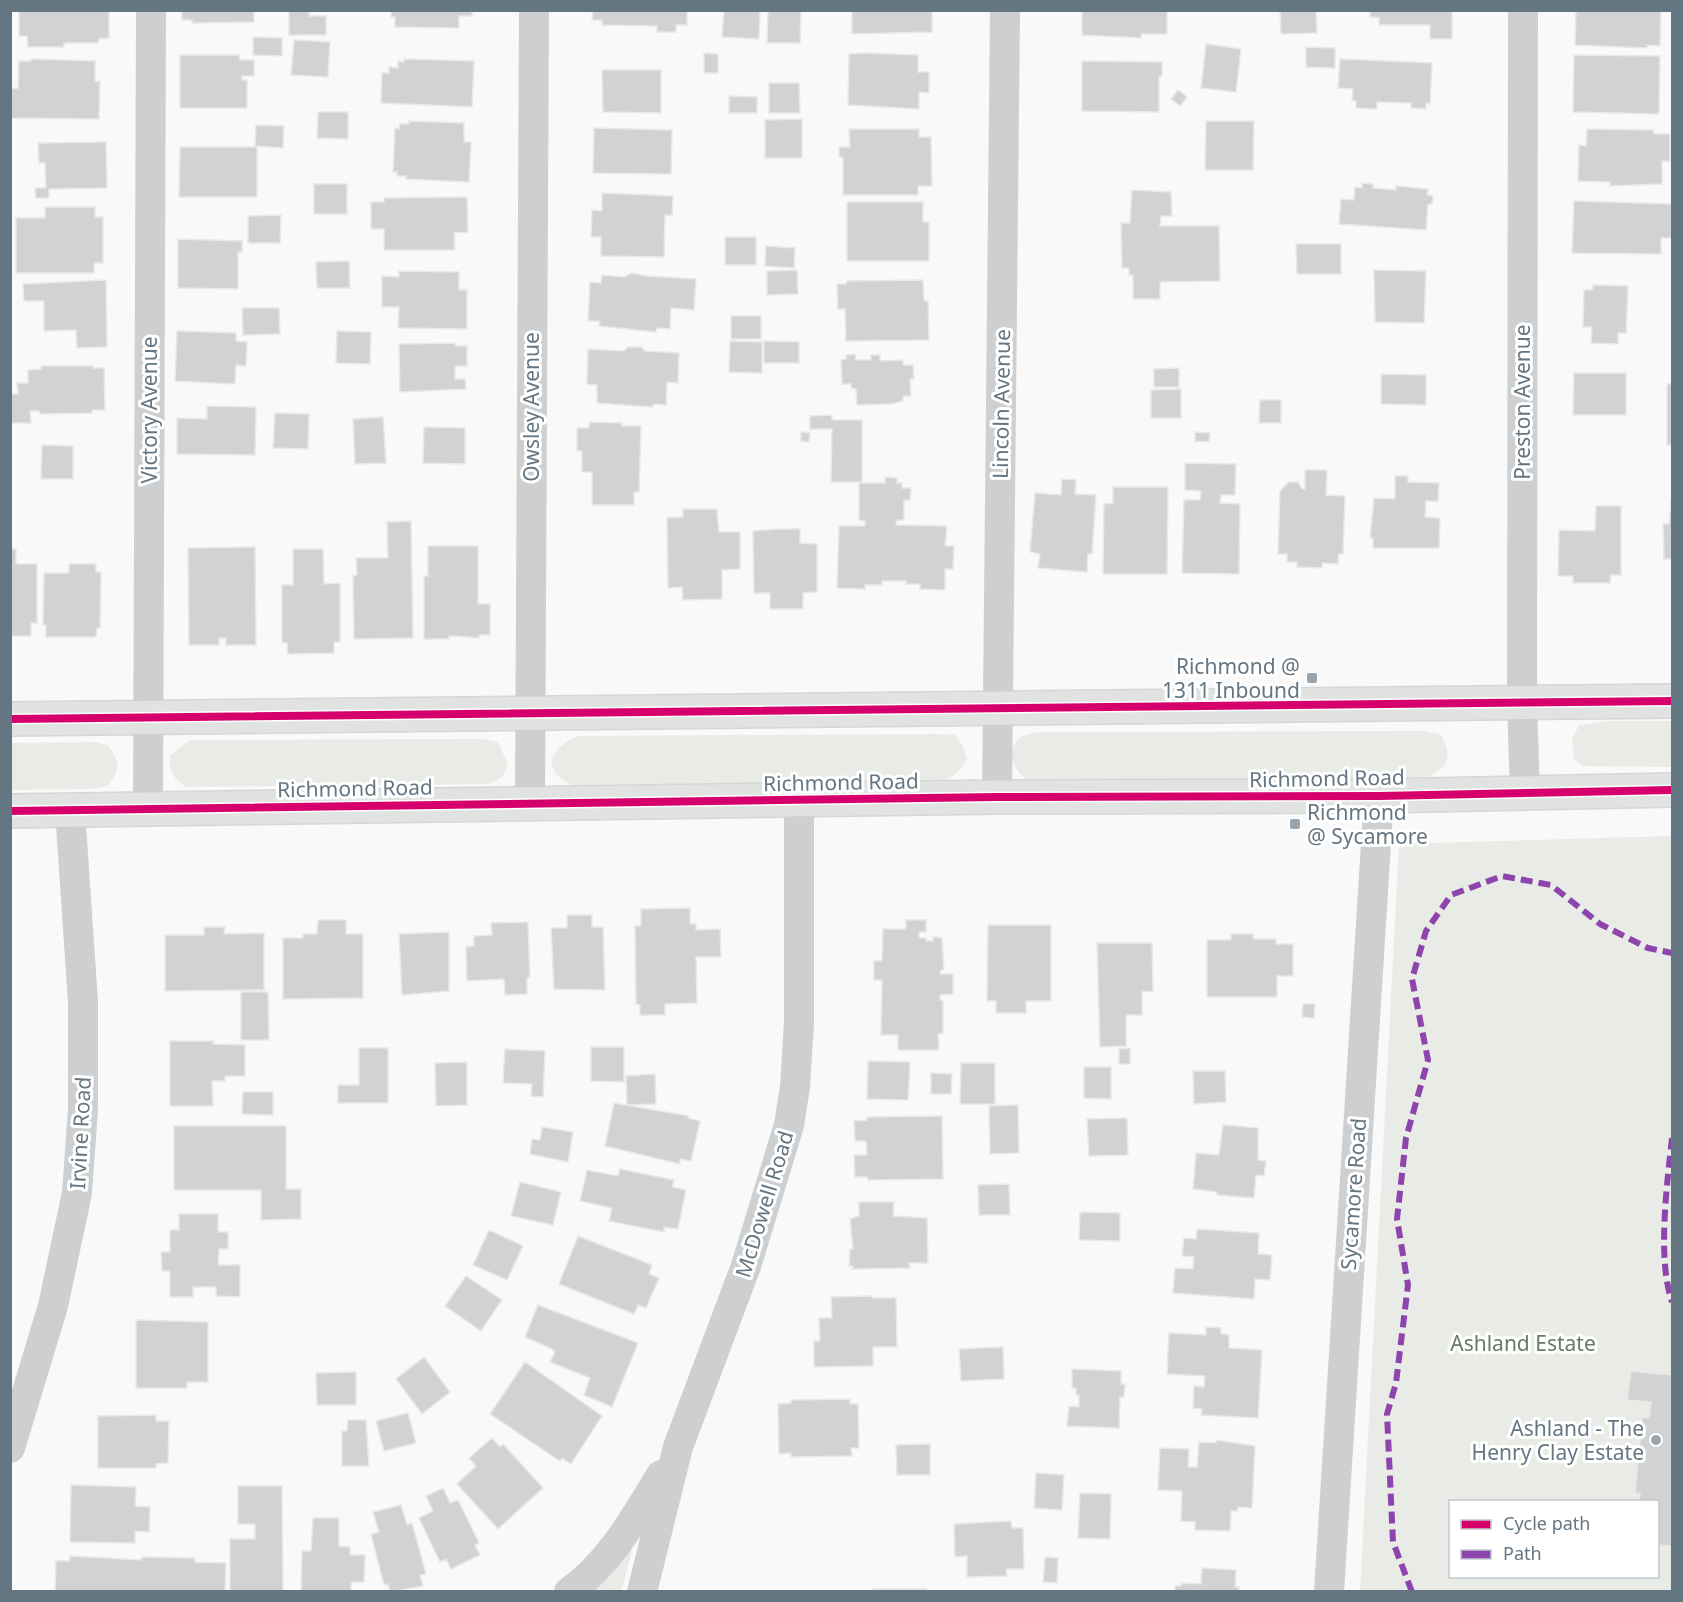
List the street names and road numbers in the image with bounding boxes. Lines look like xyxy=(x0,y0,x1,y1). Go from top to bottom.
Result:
street label: Preston Avenue xyxy=(1508,324,1536,480)
street label: Lincoln Avenue xyxy=(986,329,1016,479)
street label: Owsley Avenue xyxy=(517,332,545,482)
street label: Victory Avenue xyxy=(135,337,163,483)
street label: Richmond Road xyxy=(1249,763,1405,793)
street label: Richmond Road xyxy=(763,767,919,797)
street label: Richmond Road xyxy=(277,773,433,803)
street label: Irvine Road xyxy=(63,1076,97,1190)
street label: Sycamore Road xyxy=(1334,1117,1372,1271)
street label: McDowell Road xyxy=(728,1127,800,1281)

